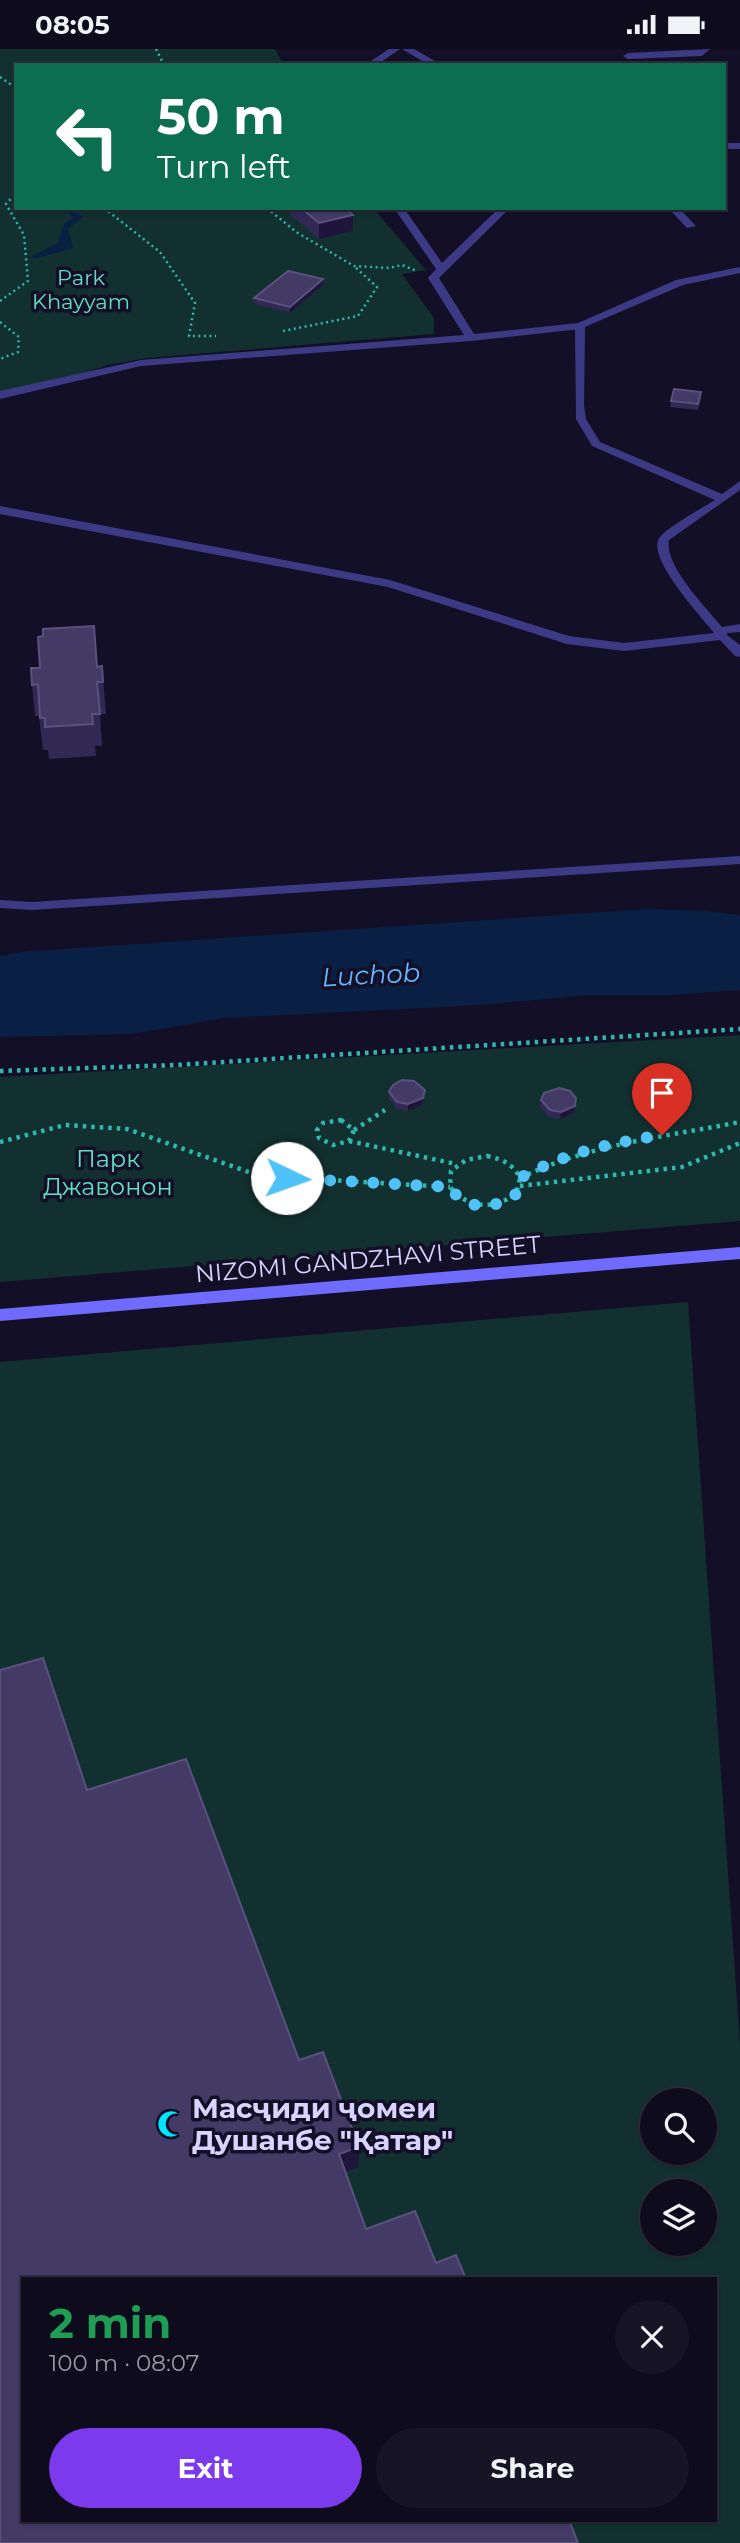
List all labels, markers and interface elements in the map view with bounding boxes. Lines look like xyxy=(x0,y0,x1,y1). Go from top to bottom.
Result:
text: 08:05 xyxy=(35,9,110,41)
text: 50 m xyxy=(157,87,285,146)
icon: left xyxy=(42,91,133,182)
text: Turn left xyxy=(157,147,291,186)
park label: Park Khayyam xyxy=(32,265,130,314)
water label: Luchob xyxy=(321,956,421,994)
pin xyxy=(632,1063,692,1135)
icon: arrive xyxy=(643,1074,681,1112)
position arrow xyxy=(250,1141,324,1215)
park label: Парк Джавонон xyxy=(43,1144,173,1201)
street label: NIZOMI GANDZHAVI STREET xyxy=(194,1229,542,1289)
map controls xyxy=(640,2088,717,2256)
button: search xyxy=(640,2088,717,2165)
place label: Масҷиди ҷомеи Душанбе "Қатар" xyxy=(192,2091,453,2157)
mosque icon: Масҷиди ҷомеи Душанбе "Қатар" xyxy=(156,2109,186,2139)
button: layers xyxy=(640,2179,717,2256)
text: 2 min xyxy=(49,2297,171,2349)
button: close xyxy=(615,2300,689,2374)
text: 100 m · 08:07 xyxy=(49,2349,199,2377)
button: Exit xyxy=(49,2428,362,2508)
button: Share xyxy=(376,2428,689,2508)

